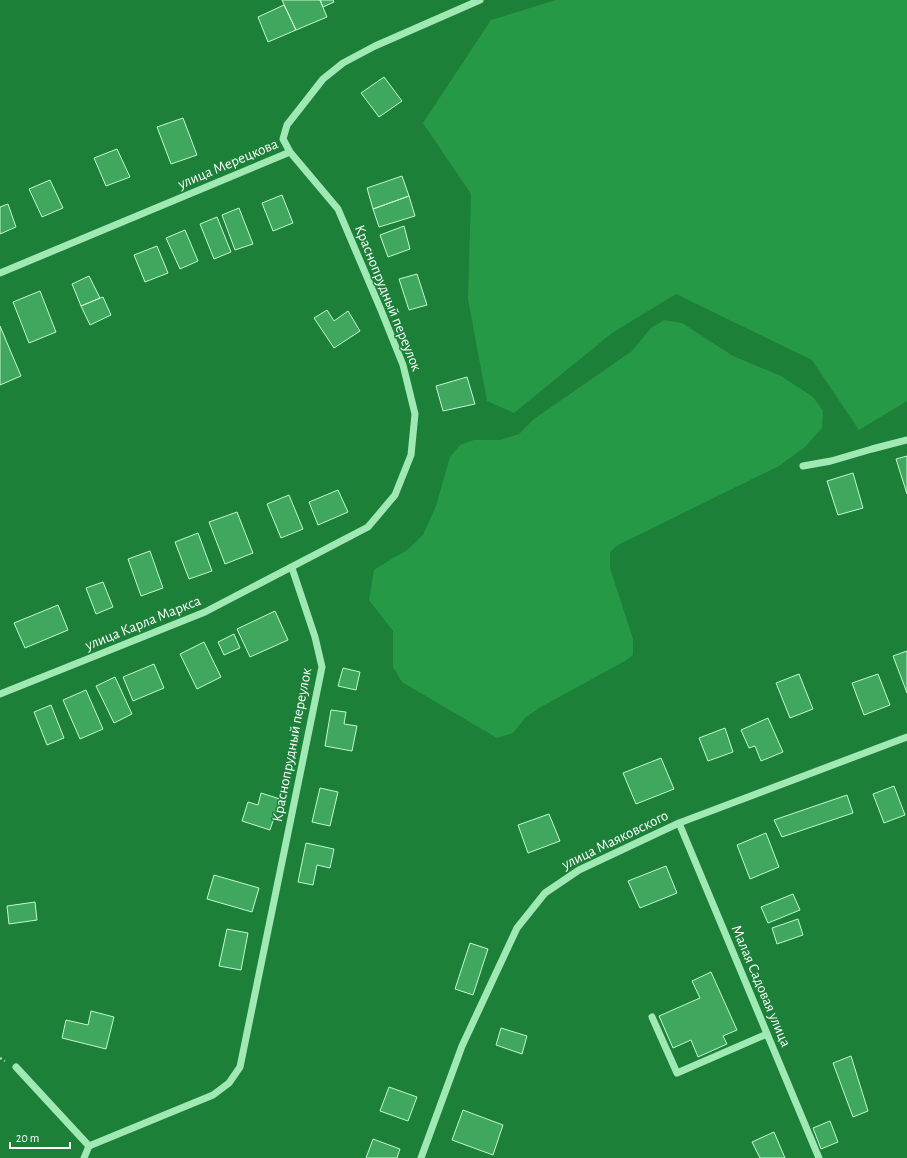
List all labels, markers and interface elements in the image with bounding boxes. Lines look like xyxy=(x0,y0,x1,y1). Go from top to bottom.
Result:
street label: улица Мерецкова xyxy=(175,136,280,192)
street label: Краснопрудный переулок xyxy=(352,223,424,373)
street label: улица Карла Маркса xyxy=(82,593,203,653)
street label: Краснопрудный переулок xyxy=(270,667,314,823)
street label: улица Маяковского xyxy=(558,808,671,873)
street label: Малая Садовая улица xyxy=(729,923,794,1049)
scale bar xyxy=(10,1124,70,1150)
text: 20 m xyxy=(16,1132,39,1144)

